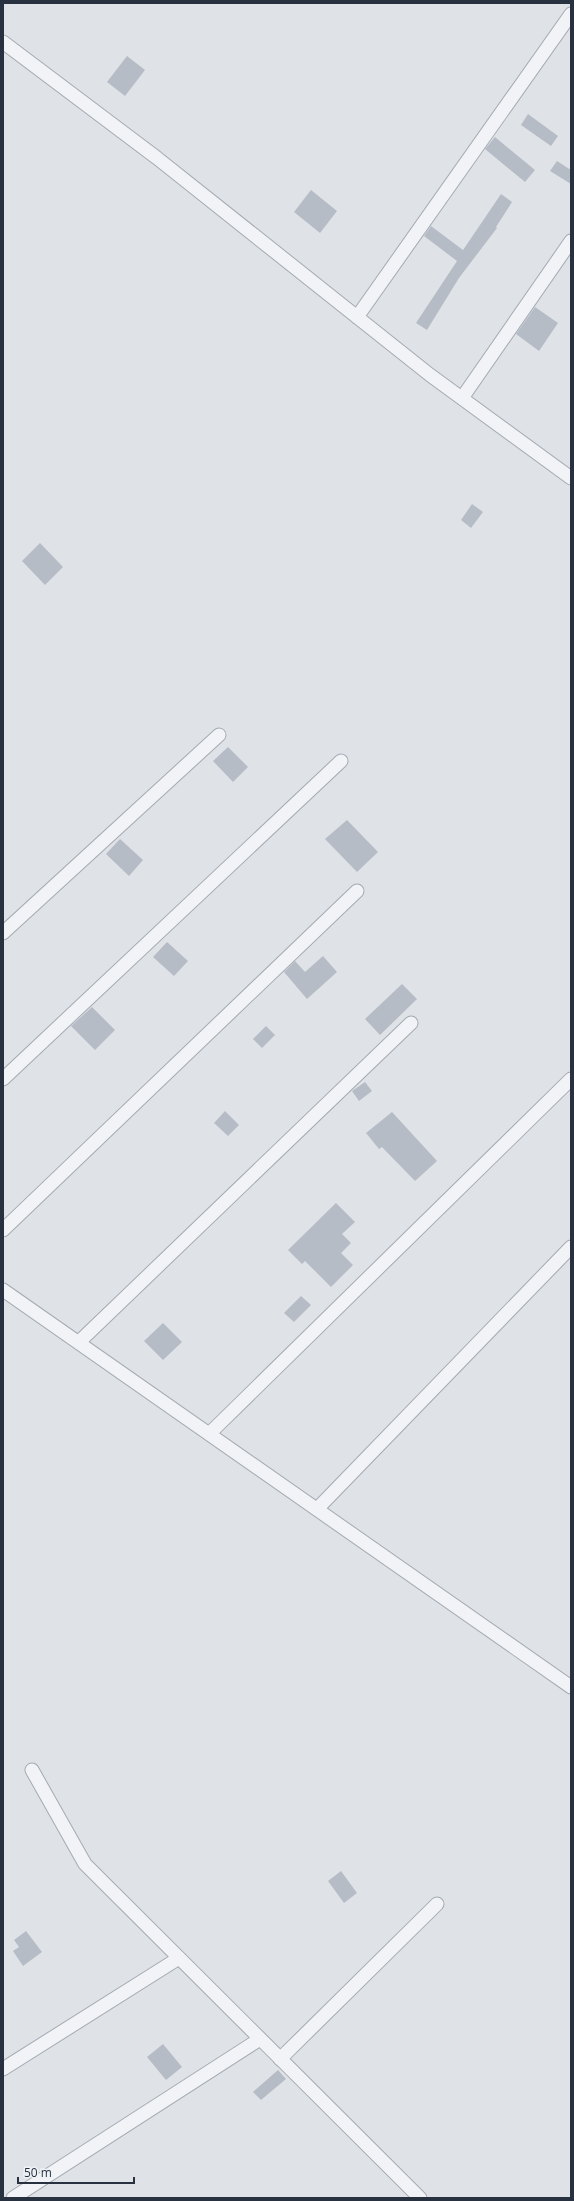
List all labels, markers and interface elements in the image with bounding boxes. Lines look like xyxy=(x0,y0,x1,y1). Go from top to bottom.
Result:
scale bar xyxy=(18,2159,134,2185)
text: 50 m xyxy=(24,2164,52,2181)

